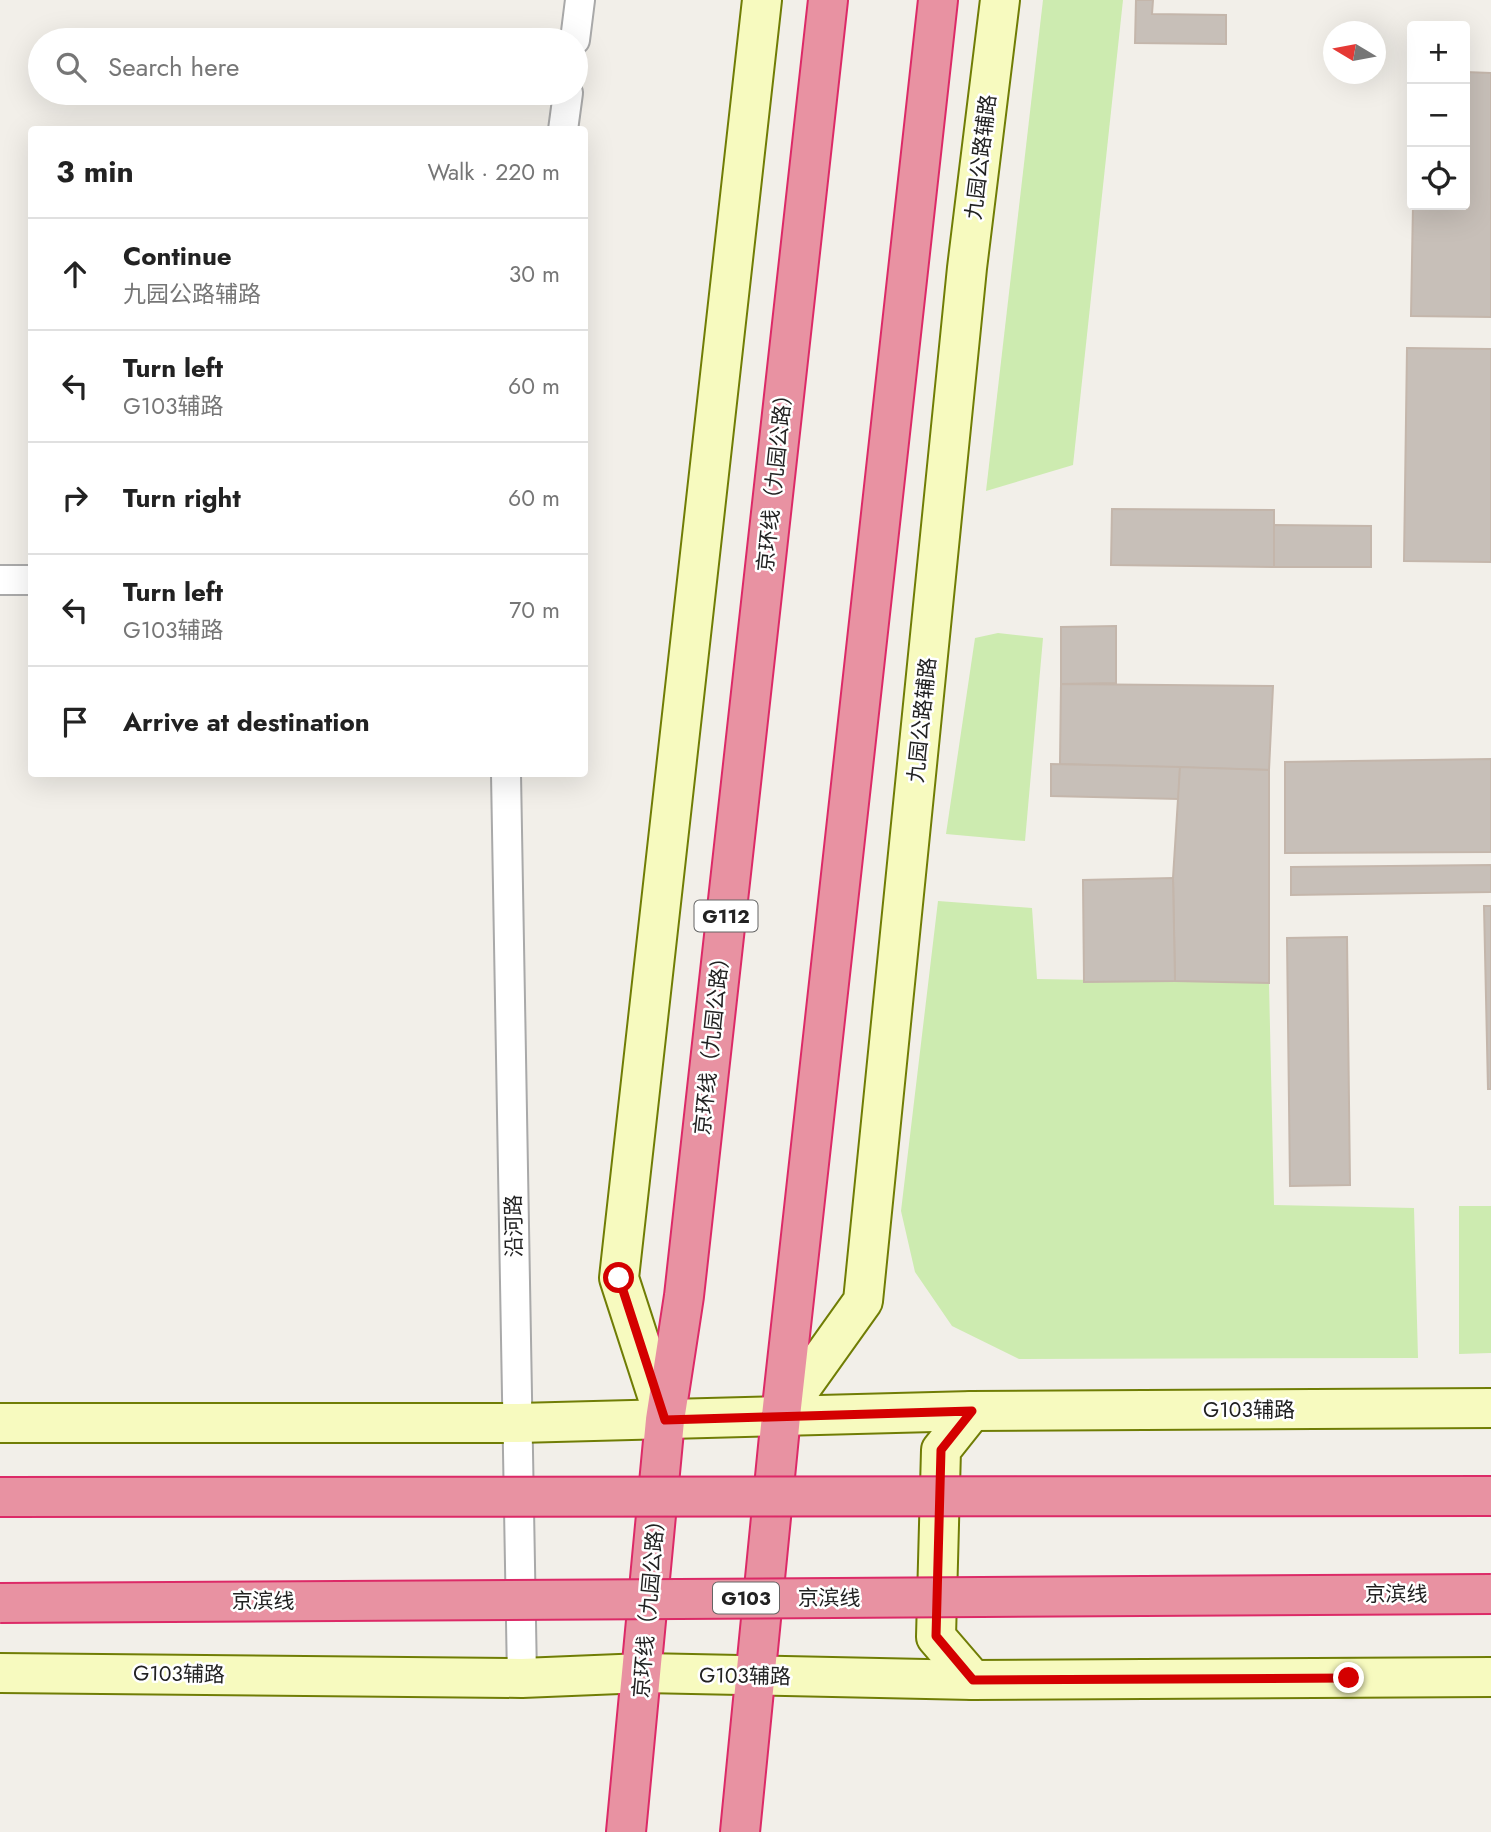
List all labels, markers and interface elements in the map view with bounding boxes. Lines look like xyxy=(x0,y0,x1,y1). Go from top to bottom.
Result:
north arrow xyxy=(1323,21,1386,84)
map controls xyxy=(1407,21,1470,210)
button: + xyxy=(1407,21,1470,84)
search box xyxy=(28,28,588,105)
icon: search xyxy=(52,48,90,86)
text: Search here xyxy=(108,48,240,86)
button: − xyxy=(1407,84,1470,147)
street label: 九园公路辅路 xyxy=(958,93,1004,221)
button: locate xyxy=(1407,147,1470,210)
text: 3 min xyxy=(56,150,134,193)
text: Walk · 220 m xyxy=(428,155,560,189)
text: Continue xyxy=(123,237,232,275)
icon: ahead xyxy=(56,255,94,293)
text: 30 m xyxy=(509,257,560,291)
text: 九园公路辅路 xyxy=(123,277,261,311)
text: Turn left xyxy=(123,349,223,387)
icon: left xyxy=(56,367,94,405)
text: 60 m xyxy=(508,369,560,403)
street label: 京环线（九园公路） xyxy=(750,382,800,574)
text: G103辅路 xyxy=(123,389,224,423)
icon: right xyxy=(56,479,94,517)
text: Turn right xyxy=(123,479,241,517)
text: 60 m xyxy=(508,481,560,515)
text: Turn left xyxy=(123,573,223,611)
icon: left xyxy=(56,591,94,629)
text: 70 m xyxy=(509,593,560,627)
text: G103辅路 xyxy=(123,613,224,647)
street label: 九园公路辅路 xyxy=(900,656,944,784)
icon: arrive xyxy=(56,703,94,741)
text: Arrive at destination xyxy=(123,703,370,741)
road number: G112 xyxy=(694,900,758,932)
street label: 京环线（九园公路） xyxy=(687,945,737,1137)
street label: 沿河路 xyxy=(498,1194,530,1258)
route start xyxy=(603,1262,634,1293)
street label: G103辅路 xyxy=(1203,1395,1295,1425)
street label: 京环线（九园公路） xyxy=(626,1509,672,1699)
street label: 京滨线 xyxy=(1365,1579,1428,1609)
road number: G103 xyxy=(713,1582,779,1614)
street label: 京滨线 xyxy=(798,1583,861,1613)
street label: 京滨线 xyxy=(232,1586,295,1616)
street label: G103辅路 xyxy=(133,1658,225,1690)
street label: G103辅路 xyxy=(699,1660,791,1692)
route end xyxy=(1333,1662,1364,1693)

